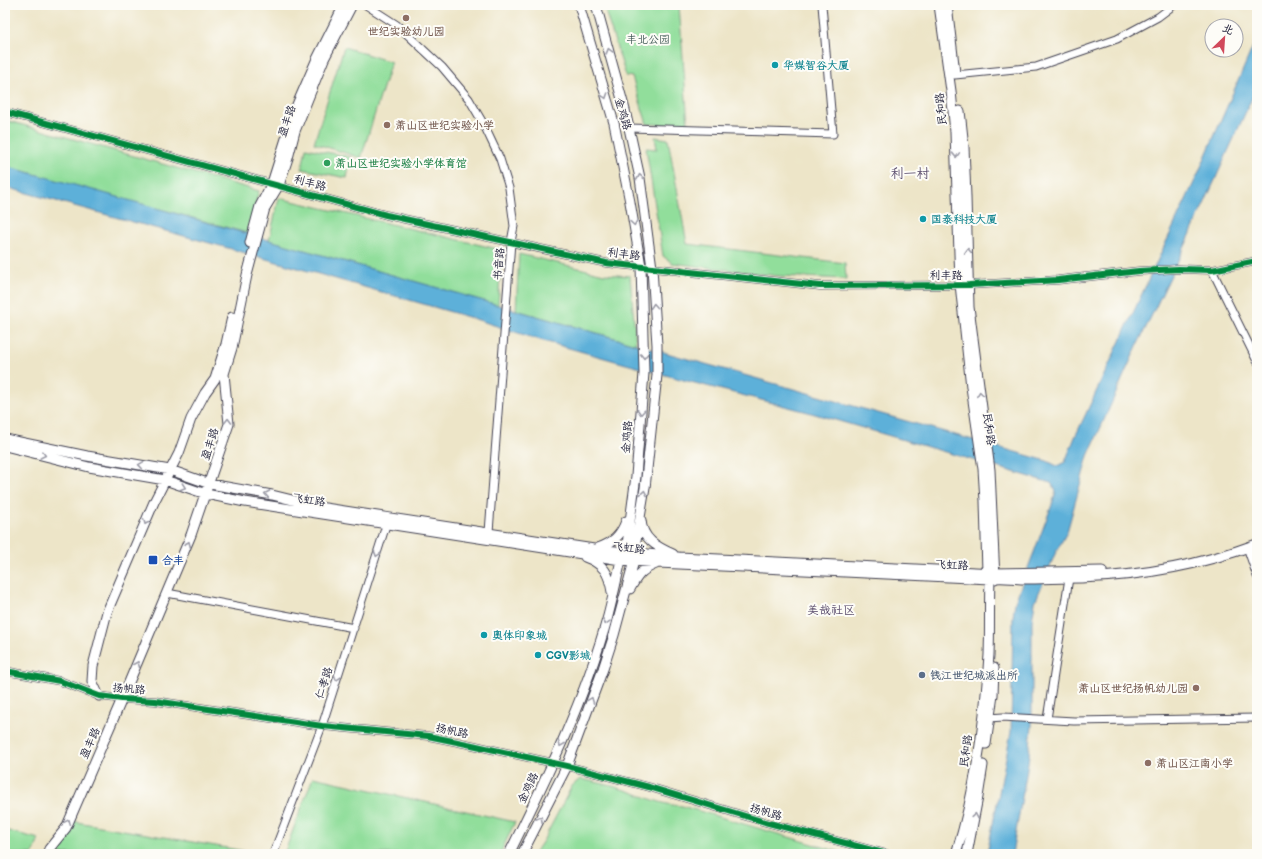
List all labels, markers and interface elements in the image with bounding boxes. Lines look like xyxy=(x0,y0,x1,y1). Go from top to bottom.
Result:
marker: 世纪实验幼儿园 xyxy=(401,13,411,23)
north arrow xyxy=(1204,18,1244,58)
text: 北 xyxy=(1220,21,1236,38)
place label: 世纪实验幼儿园 xyxy=(368,25,445,38)
park label: 丰北公园 xyxy=(626,33,670,46)
one-way arrow xyxy=(605,48,614,55)
place label: 华媒智谷大厦 xyxy=(783,59,849,72)
marker: 华媒智谷大厦 xyxy=(770,60,780,70)
street label: 民和路 xyxy=(933,92,949,126)
one-way arrow xyxy=(601,93,609,100)
street label: 金鸡路 xyxy=(612,96,634,132)
street label: 盈丰路 xyxy=(275,103,299,139)
place label: 萧山区世纪实验小学 xyxy=(395,119,494,132)
marker: 萧山区世纪实验小学 xyxy=(382,120,392,130)
one-way arrow xyxy=(952,152,960,158)
place label: 萧山区世纪实验小学体育馆 xyxy=(335,157,467,170)
marker: 萧山区世纪实验小学体育馆 xyxy=(322,158,332,168)
district label: 利一村 xyxy=(890,166,930,182)
street label: 利丰路 xyxy=(292,172,328,194)
one-way arrow xyxy=(636,174,645,180)
place label: 国泰科技大厦 xyxy=(931,213,997,226)
marker: 国泰科技大厦 xyxy=(918,214,928,224)
one-way arrow xyxy=(629,220,638,226)
street label: 利丰路 xyxy=(607,246,641,262)
street label: 书音路 xyxy=(491,247,507,281)
one-way arrow xyxy=(964,248,972,254)
street label: 利丰路 xyxy=(930,269,963,282)
one-way arrow xyxy=(650,303,659,309)
one-way arrow xyxy=(639,353,648,359)
one-way arrow xyxy=(976,391,985,397)
one-way arrow xyxy=(636,409,645,415)
street label: 民和路 xyxy=(980,412,998,446)
one-way arrow xyxy=(224,418,232,424)
street label: 金鸡路 xyxy=(619,420,635,454)
street label: 盈丰路 xyxy=(199,426,221,462)
one-way arrow xyxy=(39,450,46,459)
one-way arrow xyxy=(138,461,144,470)
one-way arrow xyxy=(179,482,186,490)
one-way arrow xyxy=(639,490,647,496)
one-way arrow xyxy=(264,491,270,499)
street label: 飞虹路 xyxy=(292,491,326,509)
one-way arrow xyxy=(142,518,150,525)
street label: 飞虹路 xyxy=(612,540,646,556)
one-way arrow xyxy=(183,541,191,548)
one-way arrow xyxy=(373,551,382,558)
marker: 合丰 xyxy=(147,554,159,566)
place label: 合丰 xyxy=(162,554,184,567)
street label: 飞虹路 xyxy=(935,558,969,572)
district label: 美哉社区 xyxy=(807,603,855,618)
one-way arrow xyxy=(602,618,611,625)
place label: 奥体印象城 xyxy=(492,629,547,642)
marker: 奥体印象城 xyxy=(479,630,489,640)
place label: CGV影城 xyxy=(546,649,591,662)
marker: CGV影城 xyxy=(533,650,543,660)
one-way arrow xyxy=(132,661,140,668)
street label: 仁孝路 xyxy=(313,665,335,701)
place label: 钱江世纪城派出所 xyxy=(930,669,1018,682)
marker: 钱江世纪城派出所 xyxy=(917,670,927,680)
one-way arrow xyxy=(334,675,342,682)
street label: 扬帆路 xyxy=(112,681,146,697)
place label: 萧山区世纪扬帆幼儿园 xyxy=(1078,682,1188,695)
marker: 萧山区世纪扬帆幼儿园 xyxy=(1191,683,1201,693)
one-way arrow xyxy=(587,696,595,703)
street label: 扬帆路 xyxy=(435,721,469,741)
street label: 盈丰路 xyxy=(77,725,103,761)
street label: 民和路 xyxy=(957,734,975,768)
one-way arrow xyxy=(558,739,566,747)
place label: 萧山区江南小学 xyxy=(1156,757,1233,770)
marker: 萧山区江南小学 xyxy=(1143,758,1153,768)
street label: 金鸡路 xyxy=(515,770,541,806)
street label: 扬帆路 xyxy=(748,801,784,823)
one-way arrow xyxy=(970,813,978,819)
one-way arrow xyxy=(535,816,543,823)
one-way arrow xyxy=(64,818,72,825)

